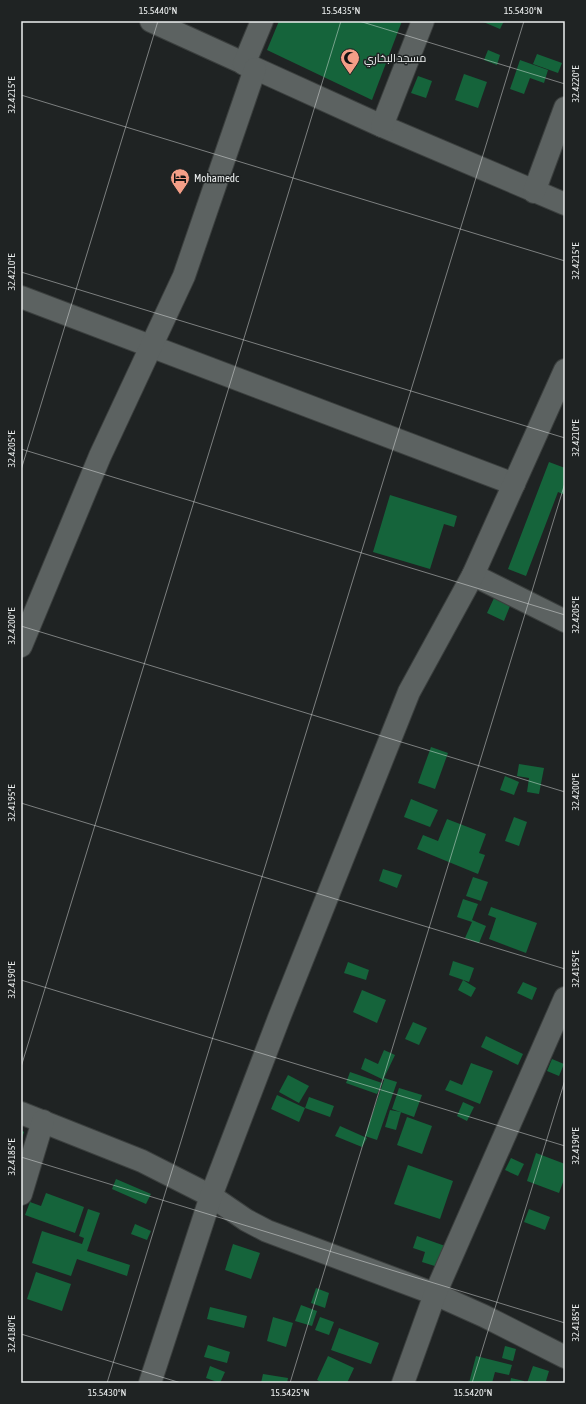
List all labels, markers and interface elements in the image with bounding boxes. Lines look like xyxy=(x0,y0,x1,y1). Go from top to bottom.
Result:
text: 15.5440°N xyxy=(139,5,177,16)
text: 15.5435°N xyxy=(322,5,360,16)
text: 15.5430°N xyxy=(504,5,542,16)
mosque icon: مسجد البخاري xyxy=(339,47,361,75)
place label: مسجد البخاري xyxy=(364,52,426,67)
text: 32.4220°E xyxy=(570,65,581,103)
text: 32.4215°E xyxy=(6,76,17,114)
hotel icon: Mohamedc xyxy=(169,167,191,195)
place label: Mohamedc xyxy=(194,172,240,184)
text: 32.4215°E xyxy=(570,242,581,280)
text: 32.4210°E xyxy=(6,253,17,291)
text: 32.4210°E xyxy=(570,419,581,457)
text: 32.4205°E xyxy=(6,430,17,468)
text: 32.4205°E xyxy=(570,596,581,634)
text: 32.4200°E xyxy=(6,607,17,645)
text: 32.4200°E xyxy=(570,773,581,811)
text: 32.4195°E xyxy=(6,784,17,822)
text: 32.4195°E xyxy=(570,950,581,988)
text: 32.4190°E xyxy=(6,961,17,999)
text: 32.4190°E xyxy=(570,1127,581,1165)
text: 32.4185°E xyxy=(6,1138,17,1176)
text: 32.4185°E xyxy=(570,1304,581,1342)
text: 32.4180°E xyxy=(6,1315,17,1353)
text: 15.5430°N xyxy=(88,1387,126,1398)
text: 15.5425°N xyxy=(271,1387,309,1398)
text: 15.5420°N xyxy=(454,1387,492,1398)

